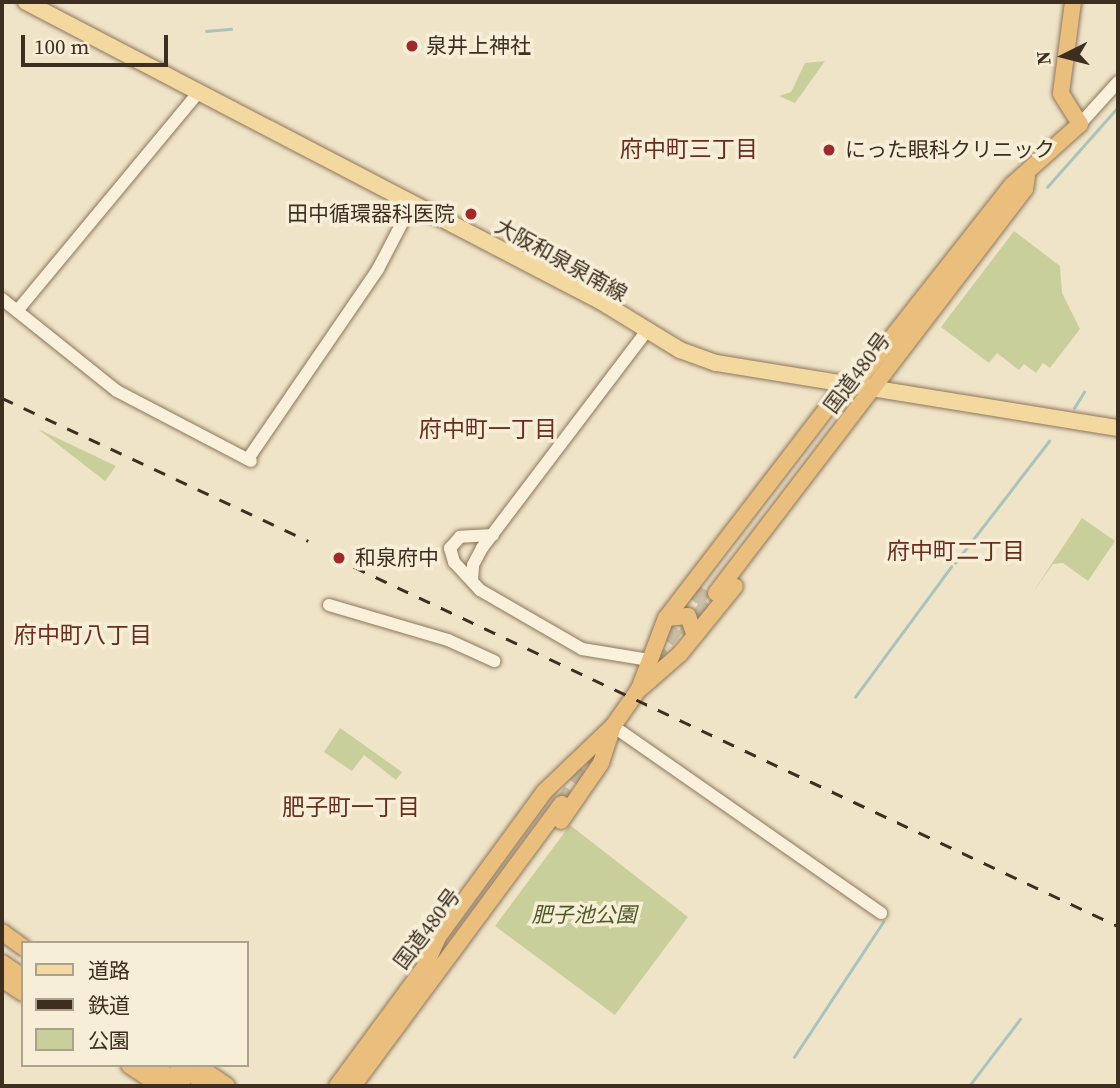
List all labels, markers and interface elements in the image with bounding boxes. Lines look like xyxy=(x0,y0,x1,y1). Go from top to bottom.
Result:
scale bar xyxy=(24,21,172,65)
north arrow xyxy=(1029,21,1099,91)
text: 100 m xyxy=(34,32,89,61)
place label: 泉井上神社 xyxy=(426,33,531,59)
marker: 泉井上神社 xyxy=(404,38,420,54)
text: N xyxy=(1029,50,1057,66)
district label: 府中町三丁目 xyxy=(620,135,758,163)
place label: にった眼科クリニック xyxy=(845,137,1055,163)
marker: にった眼科クリニック xyxy=(819,140,839,160)
place label: 田中循環器科医院 xyxy=(287,201,455,227)
marker: 田中循環器科医院 xyxy=(461,204,481,224)
street label: 大阪和泉泉南線 xyxy=(491,213,631,307)
street label: 国道480号 xyxy=(819,328,895,418)
district label: 府中町一丁目 xyxy=(419,415,557,443)
district label: 府中町二丁目 xyxy=(887,537,1025,565)
place label: 和泉府中 xyxy=(355,545,439,571)
marker: 和泉府中 xyxy=(329,548,349,568)
district label: 府中町八丁目 xyxy=(14,621,152,649)
district label: 肥子町一丁目 xyxy=(282,793,420,821)
street label: 国道480号 xyxy=(389,884,465,974)
park label: 肥子池公園 xyxy=(532,902,636,928)
legend xyxy=(21,941,248,1067)
text: 道路 xyxy=(88,956,130,985)
text: 鉄道 xyxy=(88,991,130,1020)
text: 公園 xyxy=(88,1026,130,1055)

